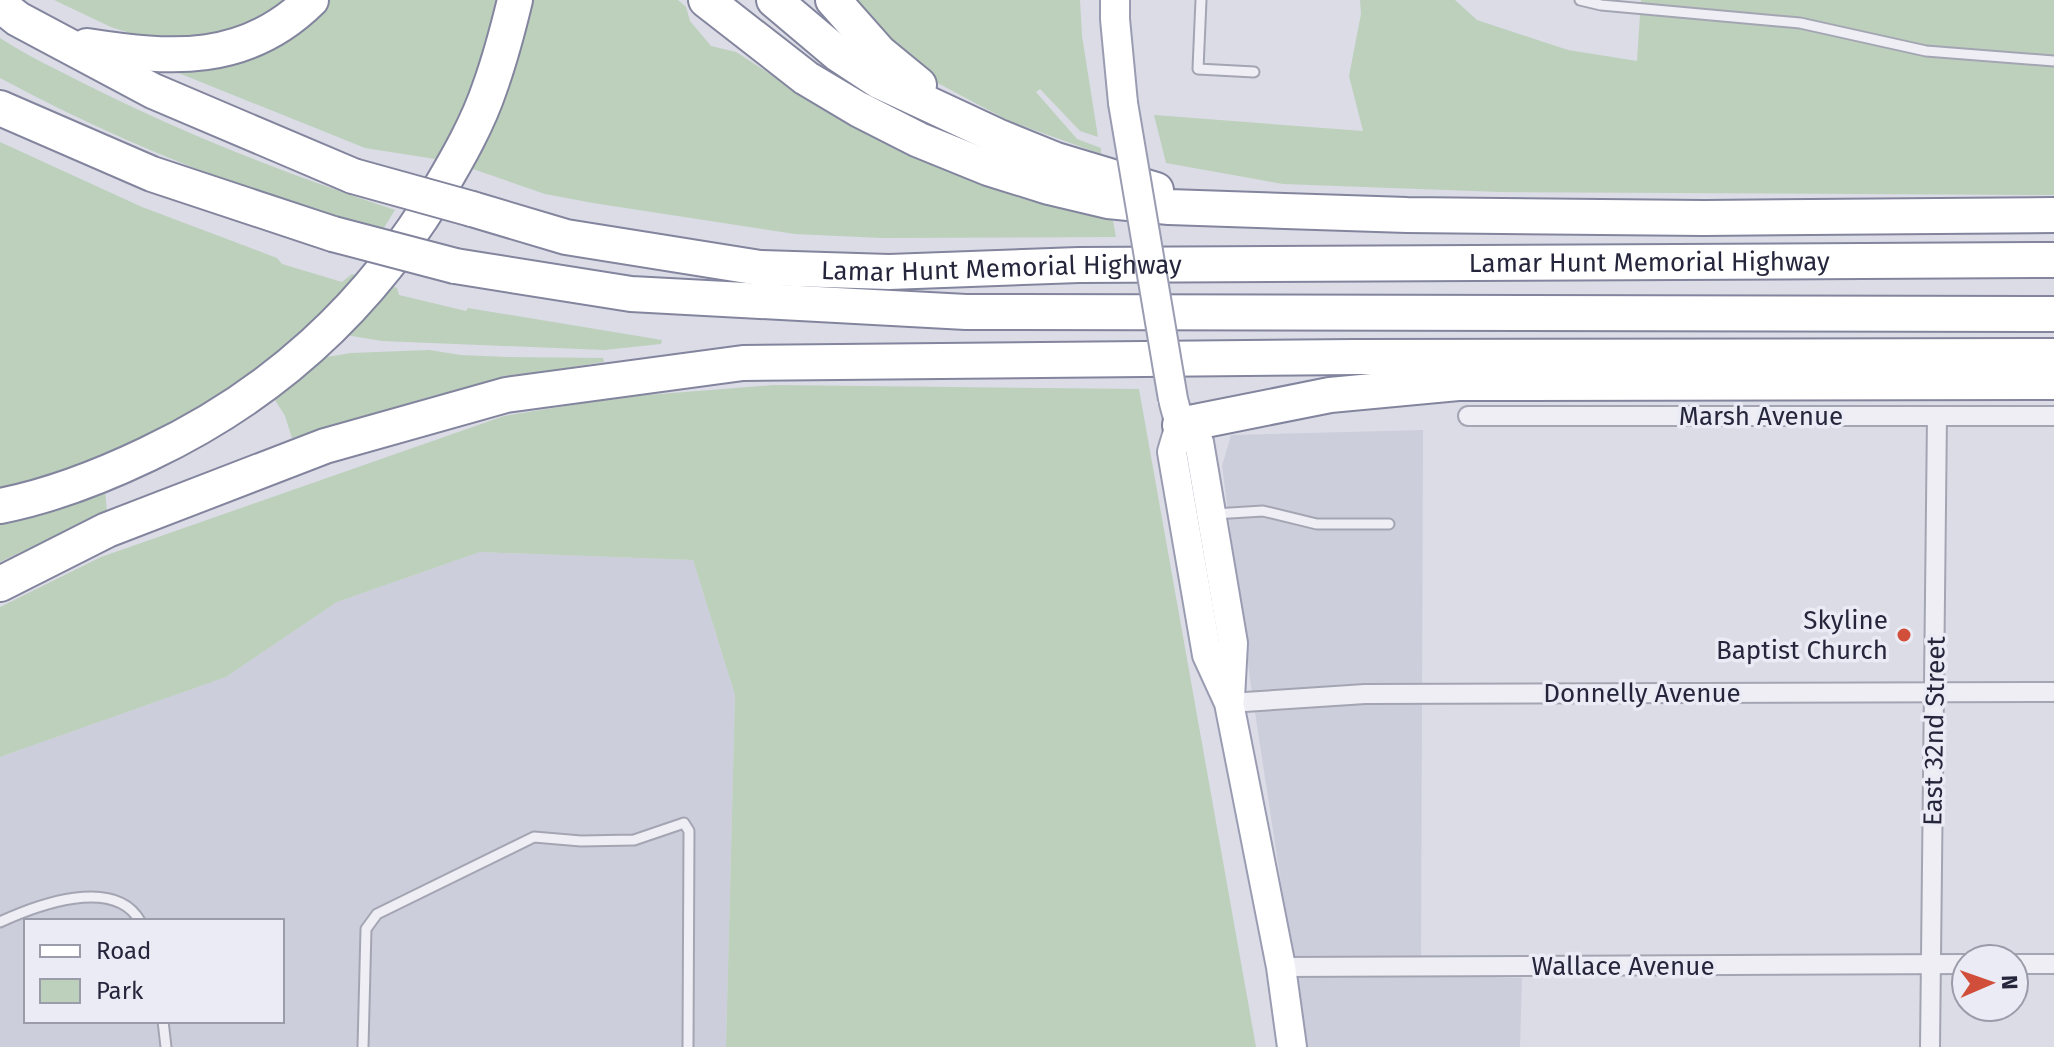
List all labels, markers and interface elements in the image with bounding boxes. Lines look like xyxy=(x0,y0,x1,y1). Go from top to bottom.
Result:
street label: Lamar Hunt Memorial Highway xyxy=(1469,246,1830,279)
street label: Lamar Hunt Memorial Highway xyxy=(820,249,1182,288)
street label: Marsh Avenue xyxy=(1679,401,1843,432)
place label: Skyline Baptist Church xyxy=(1716,605,1888,666)
marker: Skyline Baptist Church xyxy=(1895,626,1913,644)
street label: East 32nd Street xyxy=(1917,635,1952,826)
street label: Donnelly Avenue xyxy=(1543,678,1741,709)
legend xyxy=(24,919,284,1023)
text: Road xyxy=(96,937,151,965)
north arrow xyxy=(1950,943,2030,1023)
street label: Wallace Avenue xyxy=(1531,951,1715,982)
text: N xyxy=(1996,975,2023,990)
text: Park xyxy=(96,977,144,1005)

